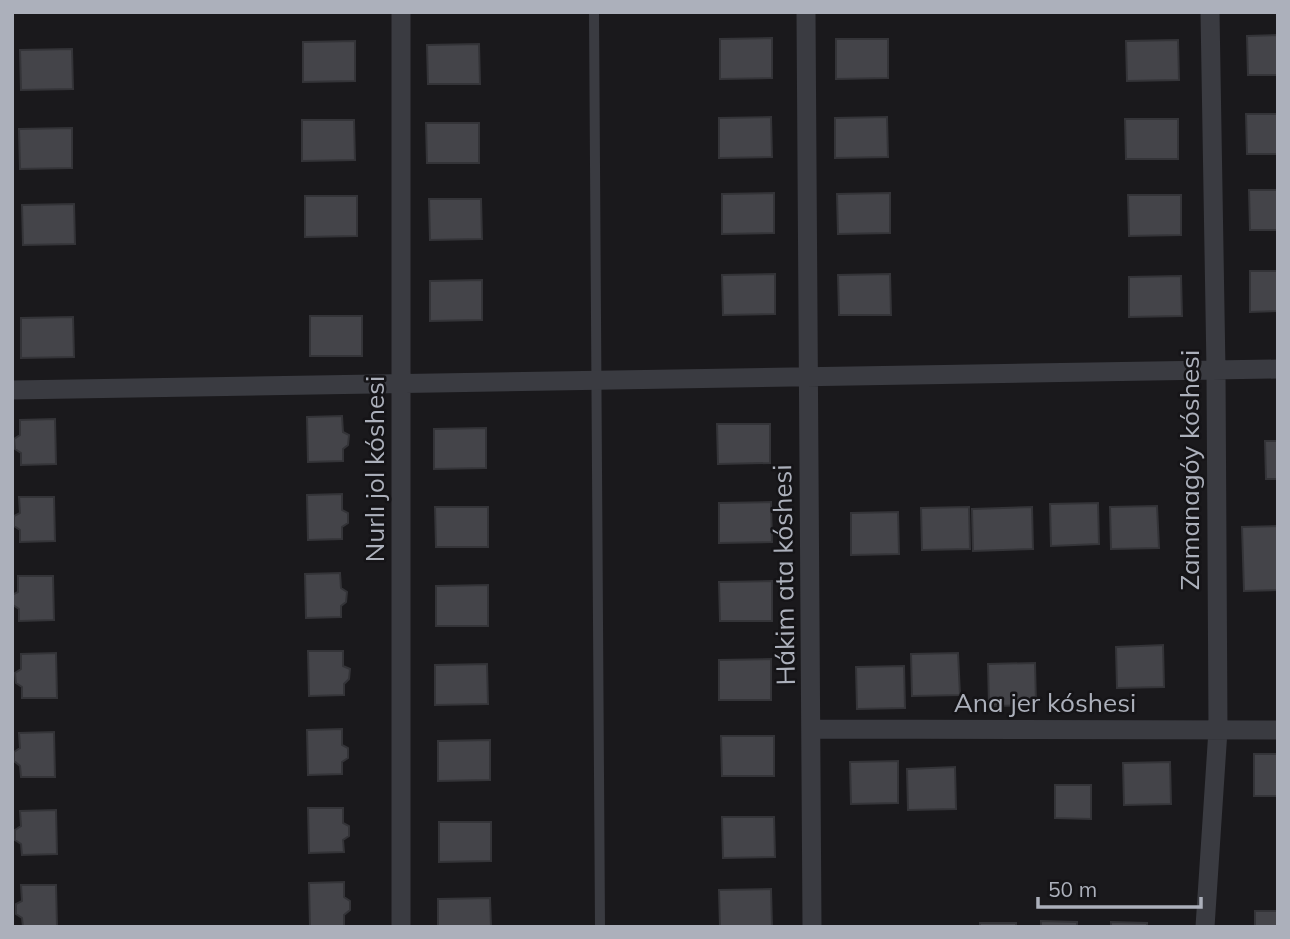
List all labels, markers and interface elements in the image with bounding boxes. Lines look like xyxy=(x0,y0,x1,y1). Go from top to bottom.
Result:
street label: Zamanagóy kóshesi xyxy=(1173,350,1206,590)
street label: Nurlı jol kóshesi xyxy=(358,376,391,562)
street label: Hákim ata kóshesi xyxy=(765,464,802,686)
street label: Ana jer kóshesi xyxy=(954,686,1136,719)
scale bar xyxy=(1038,866,1201,910)
text: 50 m xyxy=(1048,876,1097,902)

